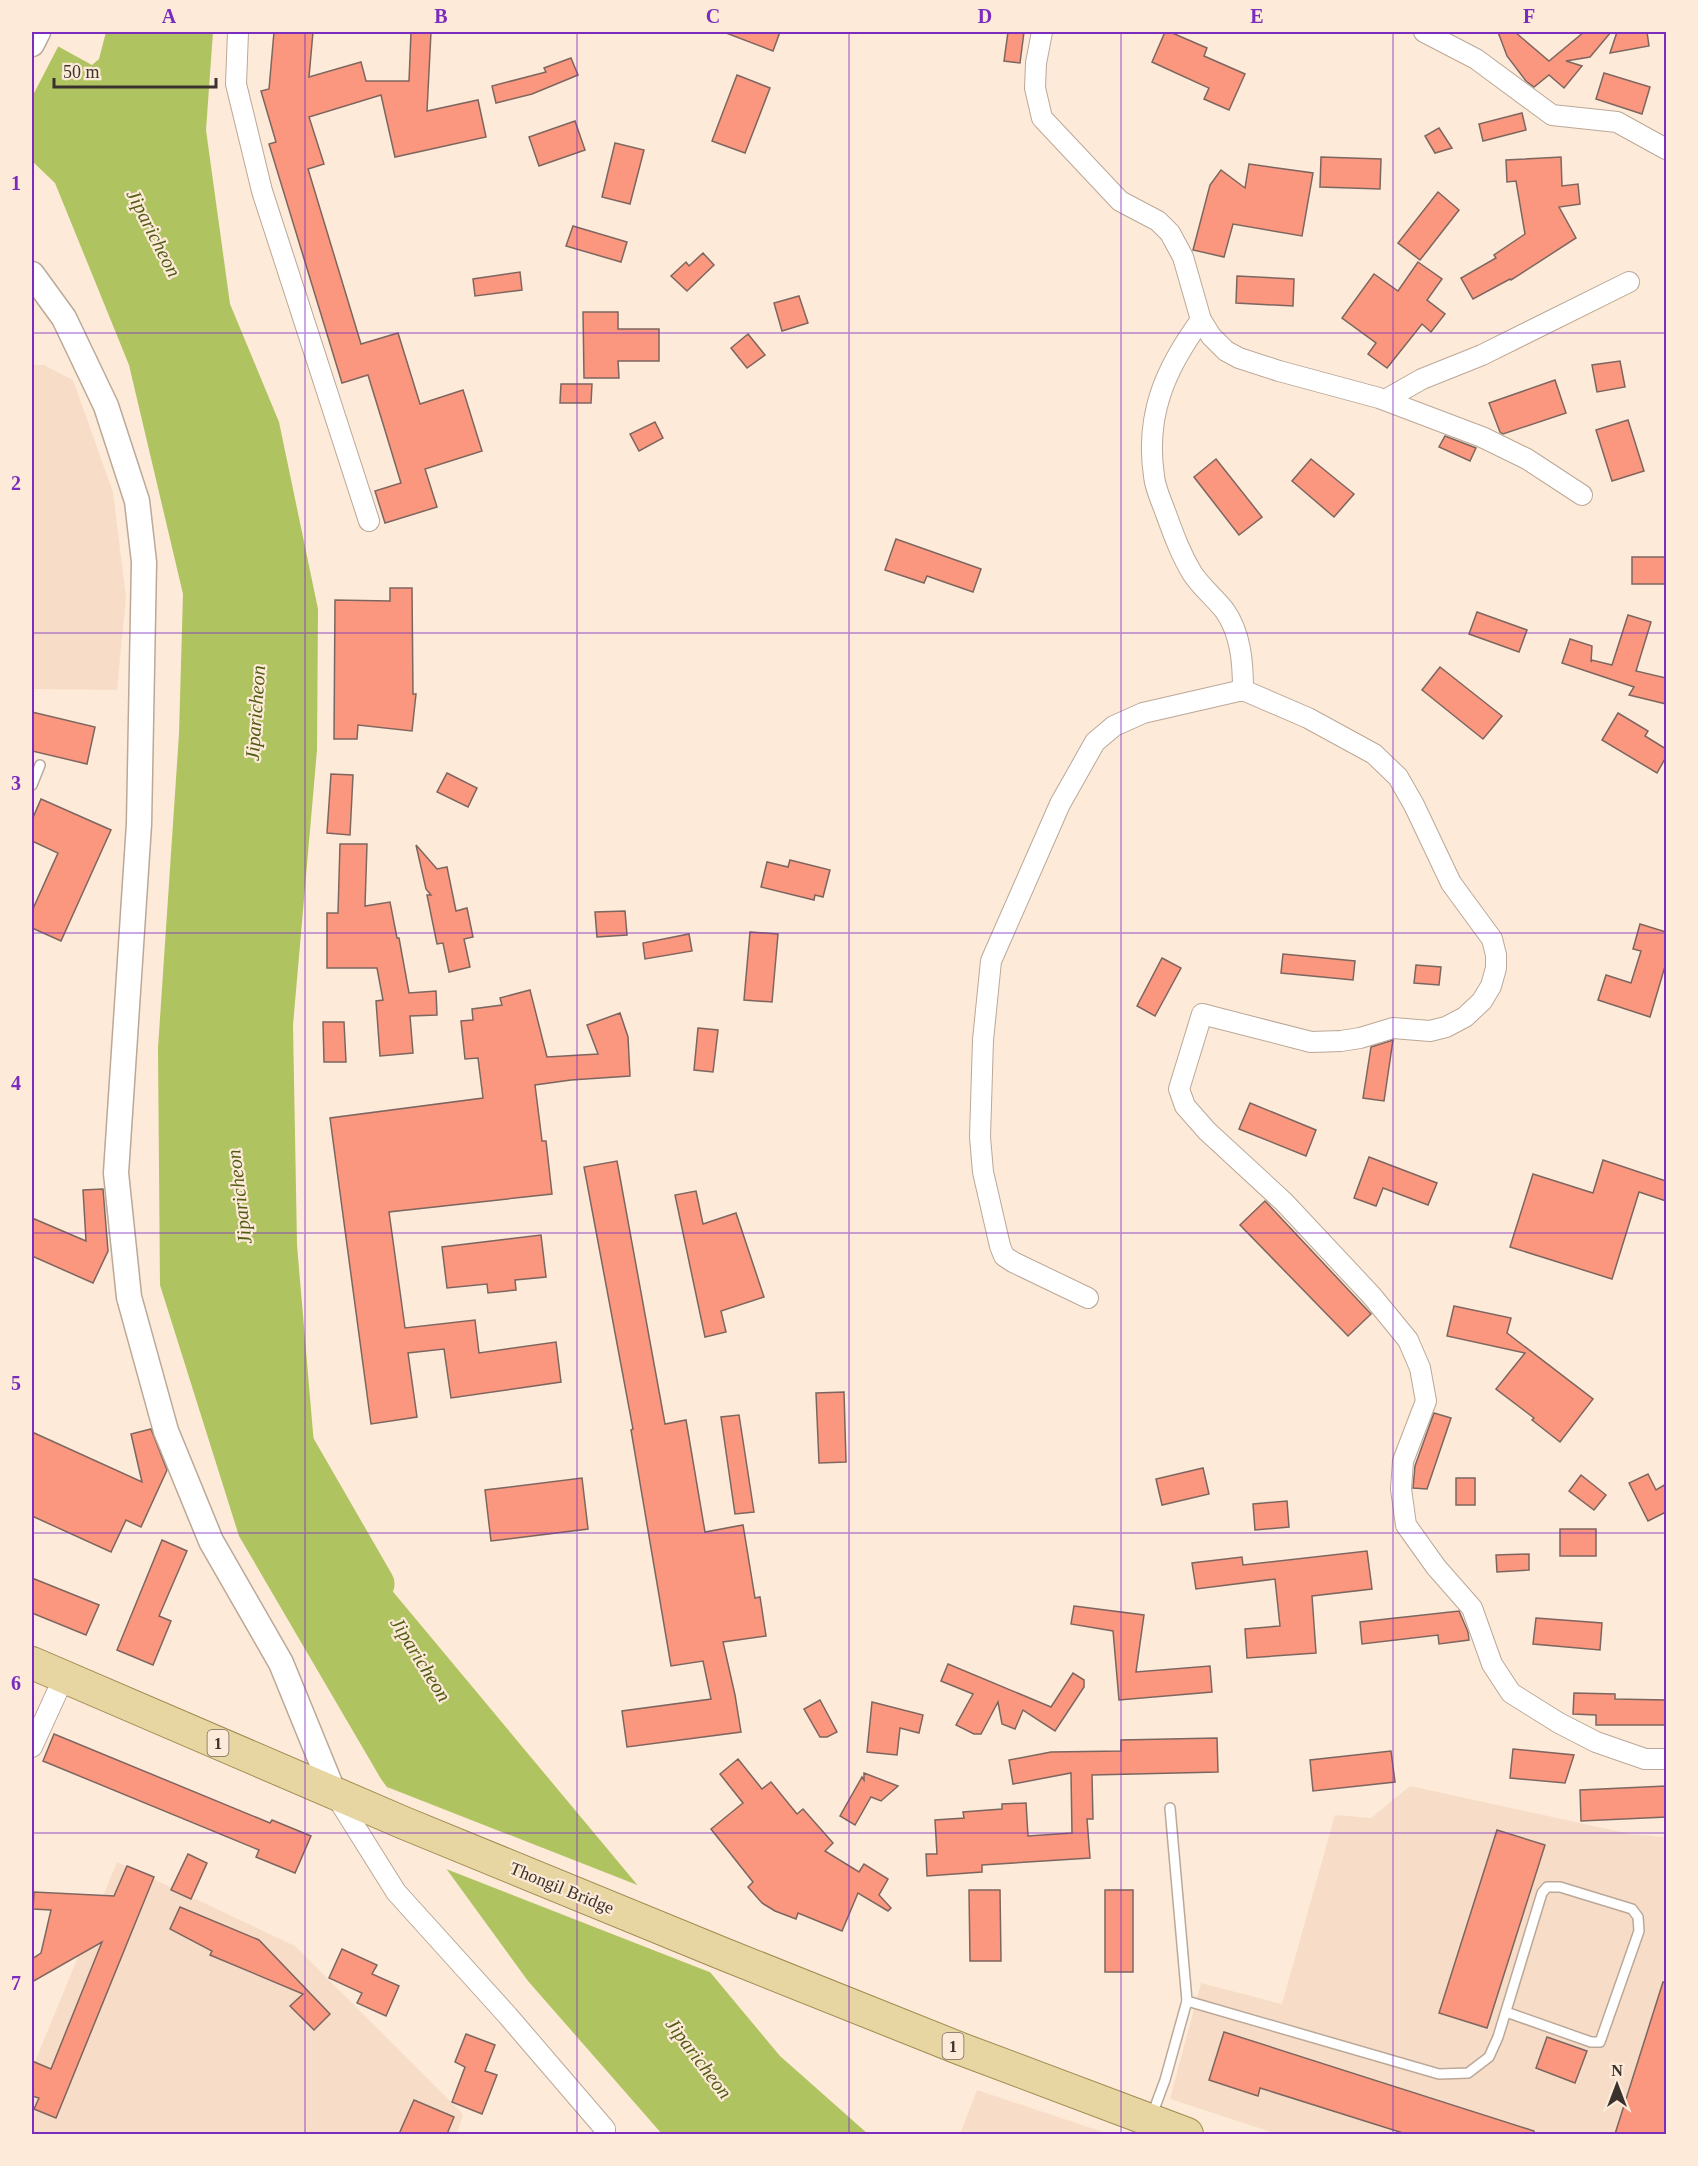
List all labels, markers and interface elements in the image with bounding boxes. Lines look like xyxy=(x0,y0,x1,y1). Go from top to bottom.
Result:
text: A xyxy=(162,5,177,27)
text: B xyxy=(434,5,448,27)
text: C xyxy=(706,5,720,27)
text: D xyxy=(978,5,992,27)
text: E xyxy=(1250,5,1264,27)
text: F xyxy=(1523,5,1535,27)
scale bar xyxy=(54,51,216,89)
text: 50 m xyxy=(63,62,100,82)
text: 1 xyxy=(11,172,21,194)
water label: Jiparicheon xyxy=(122,185,185,281)
text: 2 xyxy=(11,472,21,494)
water label: Jiparicheon xyxy=(241,665,270,761)
text: 3 xyxy=(11,772,21,794)
text: 4 xyxy=(11,1072,21,1094)
water label: Jiparicheon xyxy=(222,1148,257,1246)
text: 5 xyxy=(11,1372,21,1394)
water label: Jiparicheon xyxy=(386,1613,456,1706)
text: 6 xyxy=(11,1672,21,1694)
road number: 1 xyxy=(208,1730,228,1756)
street label: Thongil Bridge xyxy=(507,1858,617,1918)
text: 7 xyxy=(11,1972,21,1994)
water label: Jiparicheon xyxy=(661,2013,737,2103)
road number: 1 xyxy=(942,2033,964,2059)
north arrow xyxy=(1587,2055,1647,2115)
text: N xyxy=(1611,2062,1623,2079)

